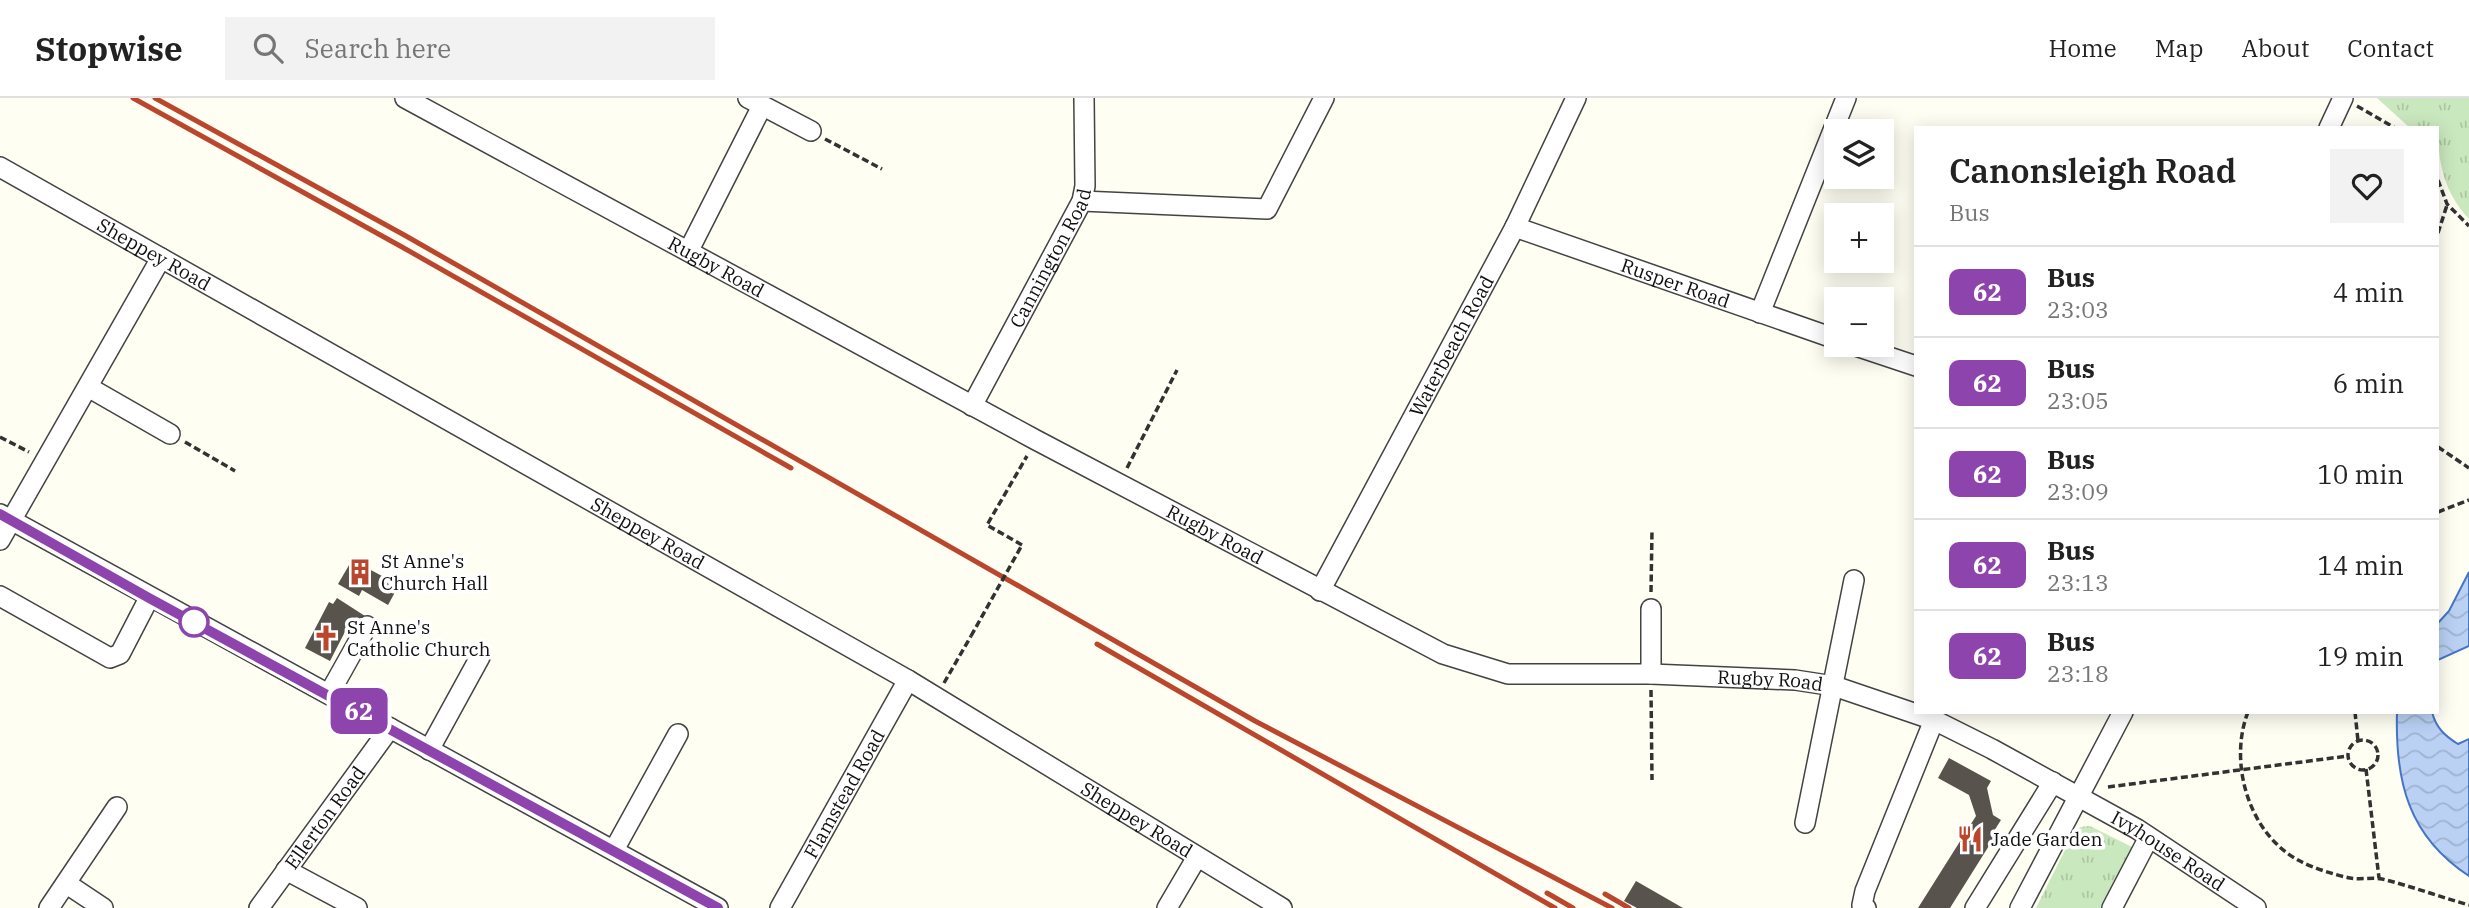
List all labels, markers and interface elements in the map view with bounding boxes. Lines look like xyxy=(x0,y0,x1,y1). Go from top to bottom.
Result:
search box xyxy=(225,17,715,80)
text: Stopwise xyxy=(35,27,183,70)
icon: search xyxy=(249,29,287,67)
text: Search here xyxy=(305,31,451,65)
text: Home xyxy=(2049,32,2117,64)
text: Map xyxy=(2155,32,2203,64)
text: About xyxy=(2241,32,2309,64)
text: Contact xyxy=(2347,32,2434,64)
map controls xyxy=(1824,119,1894,357)
button: layers xyxy=(1824,119,1894,189)
text: Canonsleigh Road xyxy=(1949,149,2236,192)
button: heart xyxy=(2330,149,2404,223)
street label: Cannington Road xyxy=(1004,186,1096,332)
text: Bus xyxy=(1949,197,1990,227)
button: + xyxy=(1824,203,1894,273)
street label: Sheppey Road xyxy=(93,212,215,296)
street label: Rugby Road xyxy=(664,231,769,302)
street label: Rusper Road xyxy=(1618,253,1733,313)
text: Bus xyxy=(2047,260,2095,294)
street label: Waterbeach Road xyxy=(1404,271,1499,421)
text: 4 min xyxy=(2333,275,2404,309)
text: 62 xyxy=(1973,276,2002,308)
button: − xyxy=(1824,287,1894,357)
text: 23:03 xyxy=(2047,294,2109,324)
text: Bus xyxy=(2047,351,2095,385)
text: 6 min xyxy=(2333,366,2404,400)
text: 62 xyxy=(1973,367,2002,399)
text: 23:05 xyxy=(2047,385,2109,415)
text: Bus xyxy=(2047,442,2095,476)
text: 10 min xyxy=(2317,457,2404,491)
text: 62 xyxy=(1973,458,2002,490)
text: 23:09 xyxy=(2047,476,2109,506)
street label: Sheppey Road xyxy=(587,491,709,575)
street label: Rugby Road xyxy=(1163,499,1268,569)
text: Bus xyxy=(2047,533,2095,567)
text: 14 min xyxy=(2317,548,2404,582)
place label: St Anne's Church Hall xyxy=(381,549,488,595)
text: 62 xyxy=(1973,549,2002,581)
building icon: St Anne's Church Hall xyxy=(345,557,375,587)
text: 23:13 xyxy=(2047,567,2109,597)
unlabelled marker xyxy=(179,607,209,637)
place label: St Anne's Catholic Church xyxy=(347,615,491,661)
church icon: St Anne's Catholic Church xyxy=(311,623,341,653)
text: Bus xyxy=(2047,624,2095,658)
text: 19 min xyxy=(2317,639,2404,673)
text: 62 xyxy=(1973,640,2002,672)
text: 23:18 xyxy=(2047,658,2109,688)
street label: Rugby Road xyxy=(1717,665,1825,696)
line badge: 62 xyxy=(328,688,390,734)
text: 62 xyxy=(345,695,373,727)
street label: Flamstead Road xyxy=(798,725,890,862)
street label: Ellerton Road xyxy=(279,761,370,874)
street label: Sheppey Road xyxy=(1077,776,1197,863)
street label: Ivyhouse Road xyxy=(2107,805,2230,896)
restaurant icon: Jade Garden xyxy=(1955,824,1985,854)
place label: Jade Garden xyxy=(1991,827,2103,851)

